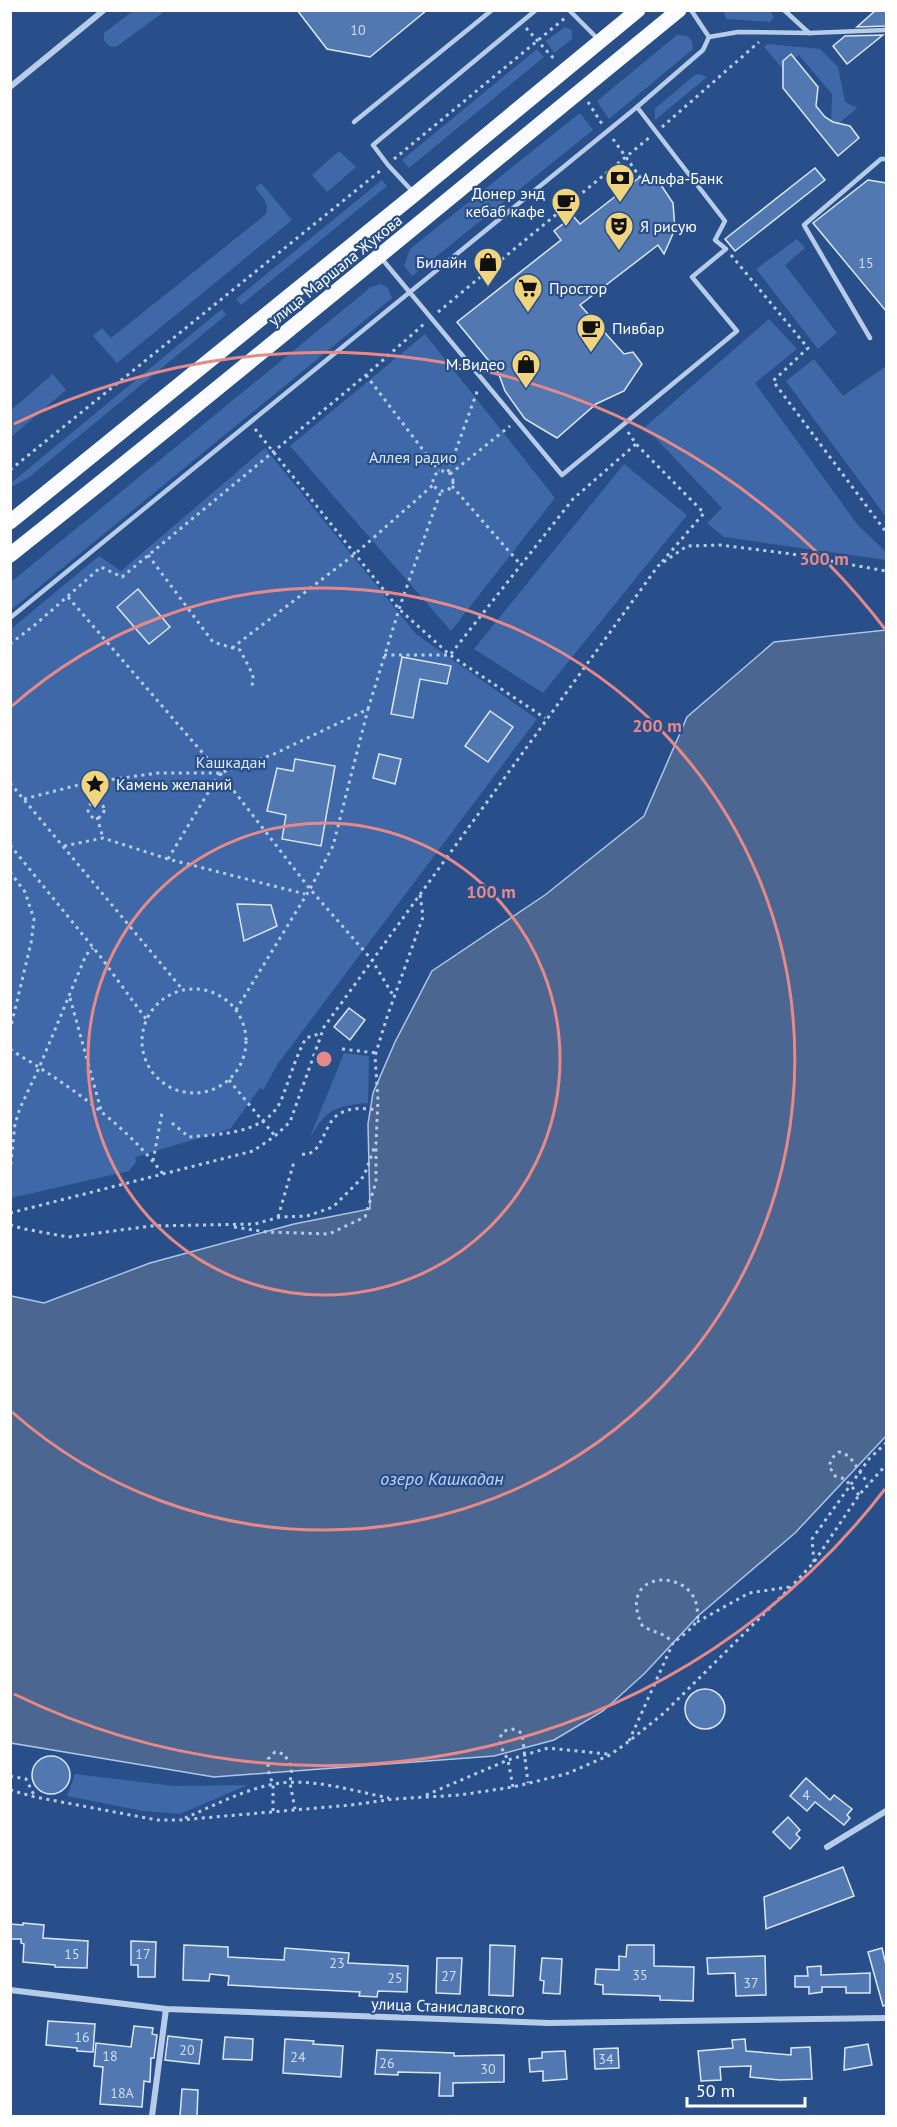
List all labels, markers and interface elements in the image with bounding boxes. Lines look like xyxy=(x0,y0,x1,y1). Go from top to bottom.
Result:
house number: 10 xyxy=(350,21,366,39)
bank icon: Альфа-Банк xyxy=(604,162,636,204)
place label: Альфа-Банк xyxy=(641,168,724,188)
place label: Донер энд кебаб кафе xyxy=(465,183,545,221)
cafe icon: Донер энд кебаб кафе xyxy=(550,186,582,228)
street label: улица Маршала Жукова xyxy=(264,210,406,330)
theatre icon: Я рисую xyxy=(603,210,635,252)
place label: Я рисую xyxy=(640,216,697,236)
shop icon: Билайн xyxy=(472,246,504,288)
place label: Билайн xyxy=(416,252,467,272)
house number: 15 xyxy=(858,254,874,272)
supermarket icon: Простор xyxy=(512,272,544,314)
place label: Простор xyxy=(549,278,607,298)
cafe icon: Пивбар xyxy=(575,312,607,354)
place label: Пивбар xyxy=(612,318,664,338)
shop icon: М.Видео xyxy=(510,348,542,390)
place label: М.Видео xyxy=(446,354,505,374)
park label: Аллея радио xyxy=(369,447,457,467)
text: 300 m xyxy=(799,547,849,570)
text: 200 m xyxy=(632,714,682,737)
park label: Кашкадан xyxy=(196,752,266,772)
place icon: Камень желаний xyxy=(79,768,111,810)
place label: Камень желаний xyxy=(116,774,232,794)
text: 100 m xyxy=(466,880,516,903)
centre of rings xyxy=(314,1049,334,1069)
water label: озеро Кашкадан xyxy=(380,1467,504,1490)
house number: 4 xyxy=(802,1786,810,1804)
house number: 15 xyxy=(64,1945,80,1963)
house number: 17 xyxy=(135,1945,151,1963)
house number: 23 xyxy=(329,1954,345,1972)
house number: 35 xyxy=(632,1966,648,1984)
house number: 27 xyxy=(441,1967,457,1985)
house number: 25 xyxy=(387,1969,403,1987)
house number: 37 xyxy=(743,1974,759,1992)
street label: улица Станиславского xyxy=(371,1993,525,2019)
house number: 16 xyxy=(74,2028,90,2046)
house number: 20 xyxy=(179,2041,195,2059)
house number: 18 xyxy=(102,2047,118,2065)
house number: 24 xyxy=(290,2048,306,2066)
house number: 34 xyxy=(598,2050,614,2068)
house number: 26 xyxy=(379,2054,395,2072)
house number: 30 xyxy=(480,2060,496,2078)
scale bar xyxy=(687,2070,806,2108)
text: 50 m xyxy=(696,2079,735,2102)
house number: 18А xyxy=(110,2084,135,2102)

